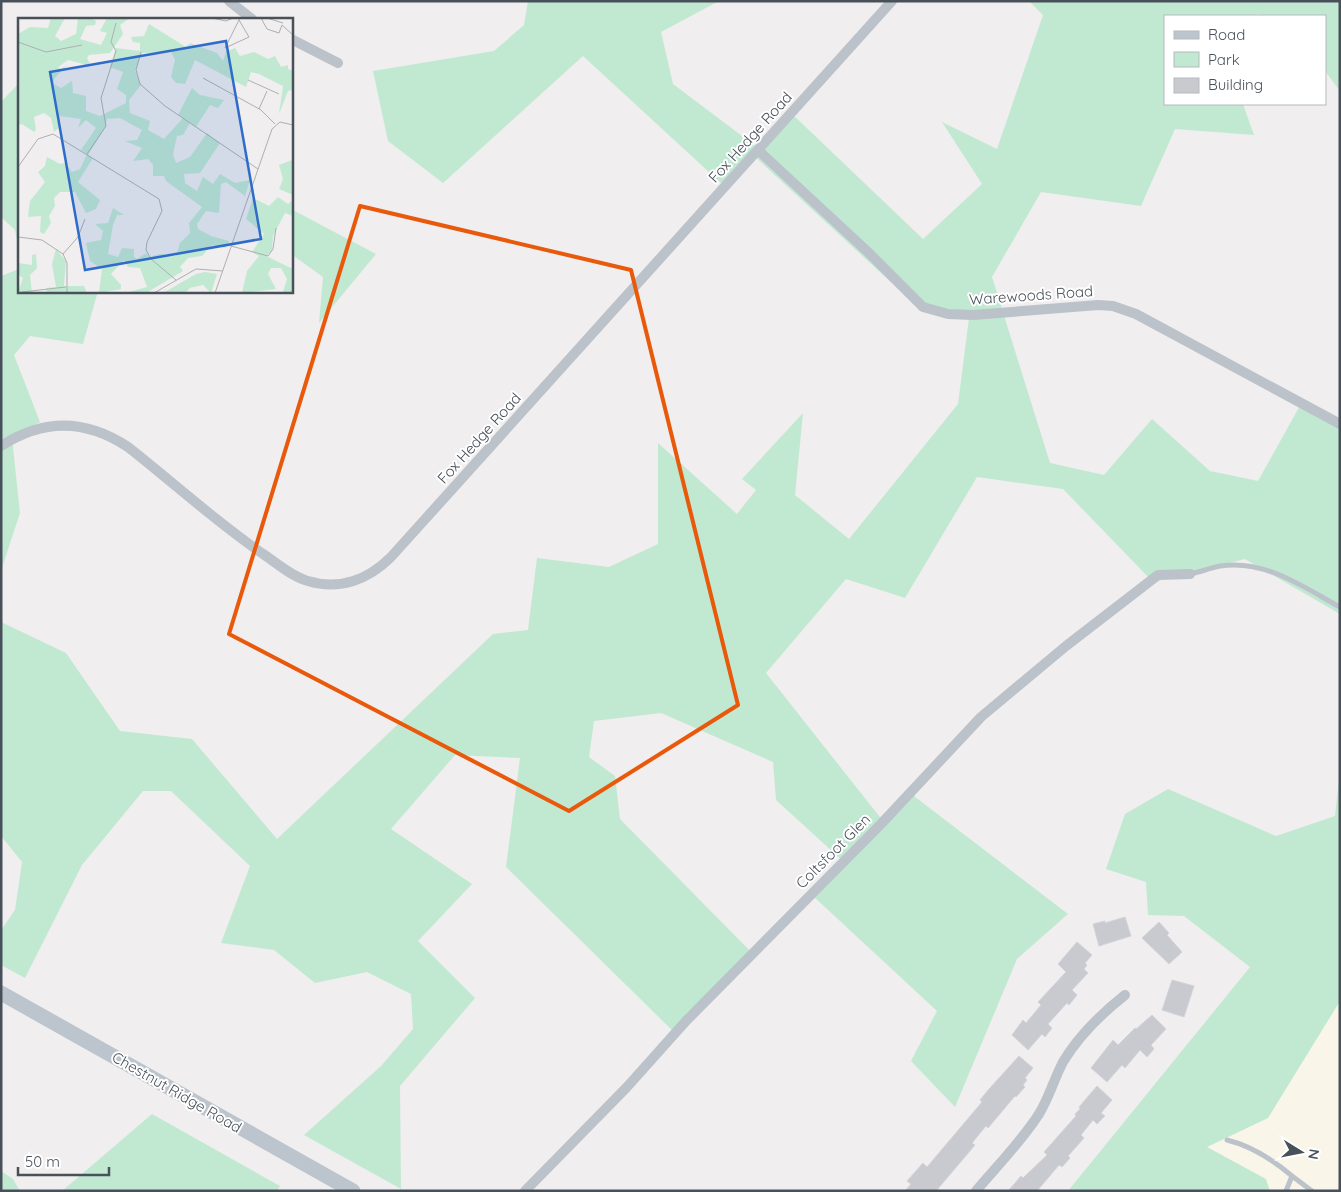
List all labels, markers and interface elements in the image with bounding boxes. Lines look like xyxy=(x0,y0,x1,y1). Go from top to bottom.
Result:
legend xyxy=(1164,15,1326,105)
inset map xyxy=(18,18,292,292)
text: Road xyxy=(1208,25,1245,44)
text: Park xyxy=(1208,50,1240,69)
text: Building xyxy=(1208,75,1263,94)
street label: Fox Hedge Road xyxy=(704,88,796,186)
street label: Warewoods Road xyxy=(968,281,1094,309)
street label: Fox Hedge Road xyxy=(433,389,525,487)
street label: Coltsfoot Glen xyxy=(792,810,874,892)
street label: Chestnut Ridge Road xyxy=(109,1047,245,1137)
north arrow xyxy=(1276,1127,1326,1177)
scale bar xyxy=(18,1144,109,1176)
text: N xyxy=(1304,1148,1324,1161)
text: 50 m xyxy=(25,1152,60,1171)

